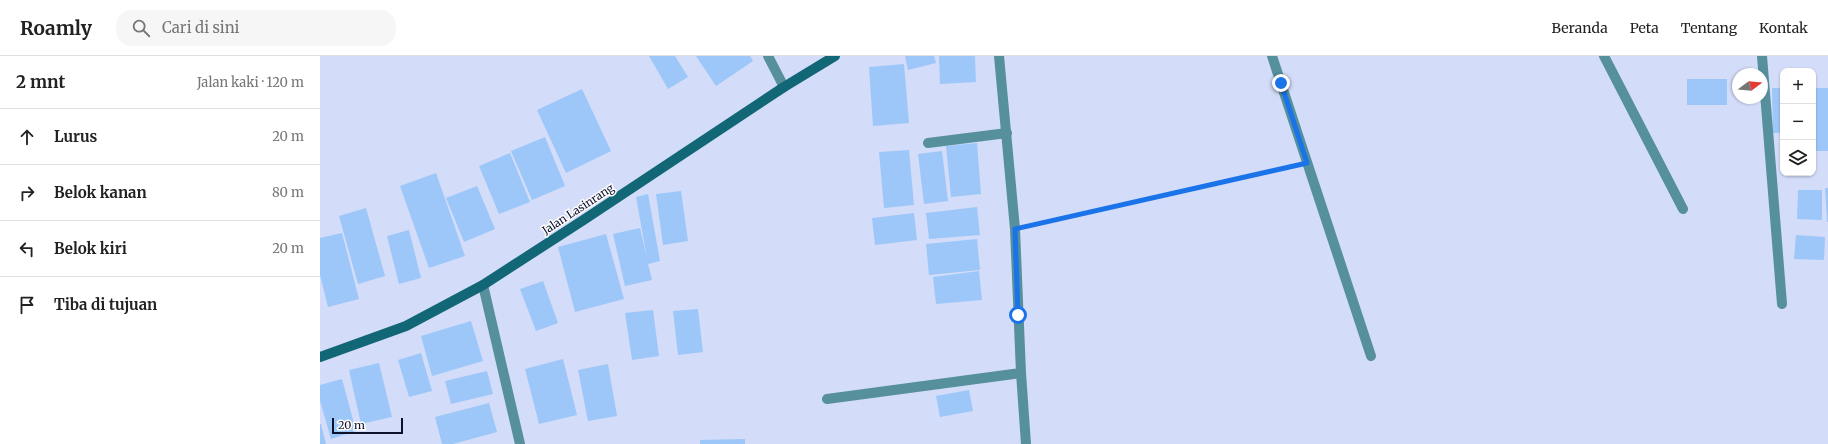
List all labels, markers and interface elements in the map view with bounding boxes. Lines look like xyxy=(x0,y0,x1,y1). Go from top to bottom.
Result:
search box xyxy=(116,10,396,46)
text: Roamly xyxy=(20,16,92,40)
icon: search xyxy=(130,17,152,39)
text: Cari di sini xyxy=(162,18,239,37)
text: Beranda xyxy=(1552,19,1608,37)
text: Peta xyxy=(1630,19,1659,37)
text: Tentang xyxy=(1681,19,1737,37)
text: Kontak xyxy=(1759,19,1808,37)
north arrow xyxy=(1732,68,1768,104)
map controls xyxy=(1780,68,1816,176)
button: + xyxy=(1780,68,1816,104)
text: 2 mnt xyxy=(16,71,65,93)
text: Jalan kaki · 120 m xyxy=(197,74,304,91)
route end xyxy=(1272,74,1290,92)
button: − xyxy=(1780,104,1816,140)
icon: ahead xyxy=(16,126,38,148)
text: Lurus xyxy=(54,127,97,146)
text: 20 m xyxy=(272,128,304,145)
button: layers xyxy=(1780,140,1816,176)
street label: Jalan Lasinrang xyxy=(539,180,617,238)
icon: right xyxy=(16,182,38,204)
text: Belok kanan xyxy=(54,183,147,202)
text: 80 m xyxy=(272,184,304,201)
icon: left xyxy=(16,238,38,260)
text: Belok kiri xyxy=(54,239,127,258)
text: 20 m xyxy=(272,240,304,257)
icon: arrive xyxy=(16,294,38,316)
text: Tiba di tujuan xyxy=(54,295,157,314)
route start xyxy=(1009,306,1027,324)
scale bar xyxy=(332,416,403,435)
text: 20 m xyxy=(338,418,365,432)

